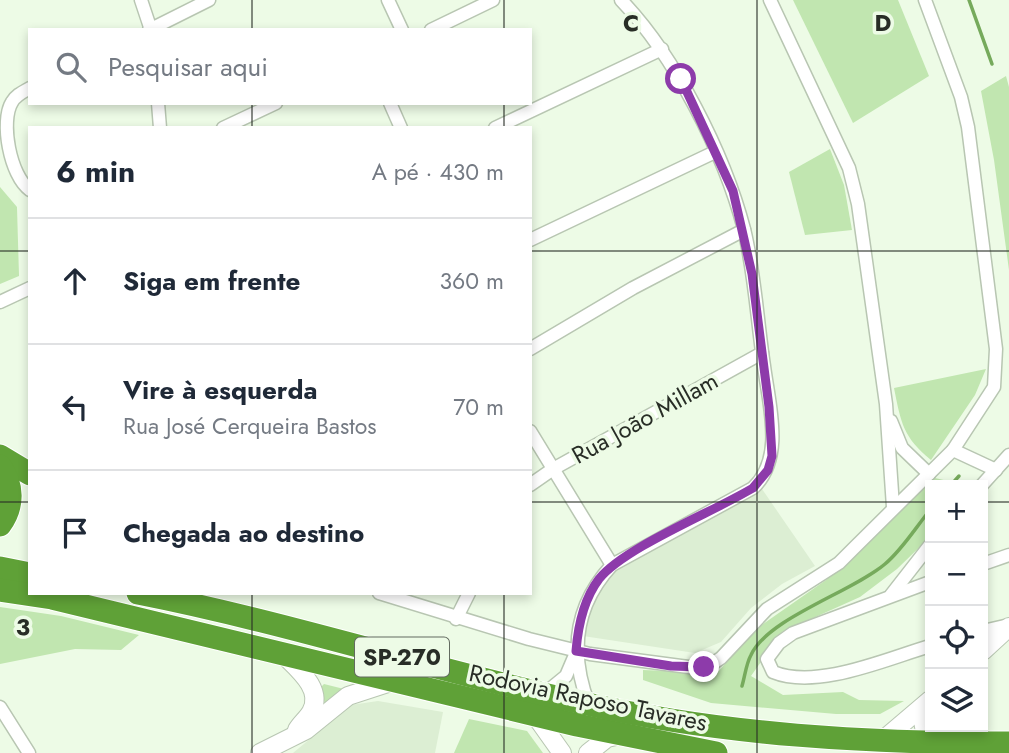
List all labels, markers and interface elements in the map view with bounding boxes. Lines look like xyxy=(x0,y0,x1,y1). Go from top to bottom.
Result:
text: C xyxy=(623,6,639,40)
text: D xyxy=(875,6,892,40)
search box xyxy=(28,28,532,105)
icon: search xyxy=(52,48,90,86)
text: Pesquisar aqui xyxy=(108,48,268,86)
route start xyxy=(665,63,696,94)
text: 6 min xyxy=(56,150,135,193)
text: A pé · 430 m xyxy=(372,155,504,189)
icon: ahead xyxy=(56,262,94,300)
text: Siga em frente xyxy=(123,262,300,300)
text: 360 m xyxy=(440,264,504,298)
street label: Rua João Millam xyxy=(565,363,724,472)
text: Vire à esquerda xyxy=(123,371,318,409)
icon: left xyxy=(56,388,94,426)
text: 70 m xyxy=(453,390,504,424)
text: Rua José Cerqueira Bastos xyxy=(123,409,377,443)
map controls xyxy=(925,480,988,732)
button: + xyxy=(925,480,988,543)
icon: arrive xyxy=(56,514,94,552)
text: Chegada ao destino xyxy=(123,514,364,552)
button: − xyxy=(925,543,988,606)
button: locate xyxy=(925,606,988,669)
text: 3 xyxy=(16,610,30,644)
road number: SP-270 xyxy=(355,638,449,677)
route end xyxy=(688,651,719,682)
street label: Rodovia Raposo Tavares xyxy=(466,655,710,740)
button: layers xyxy=(925,669,988,732)

